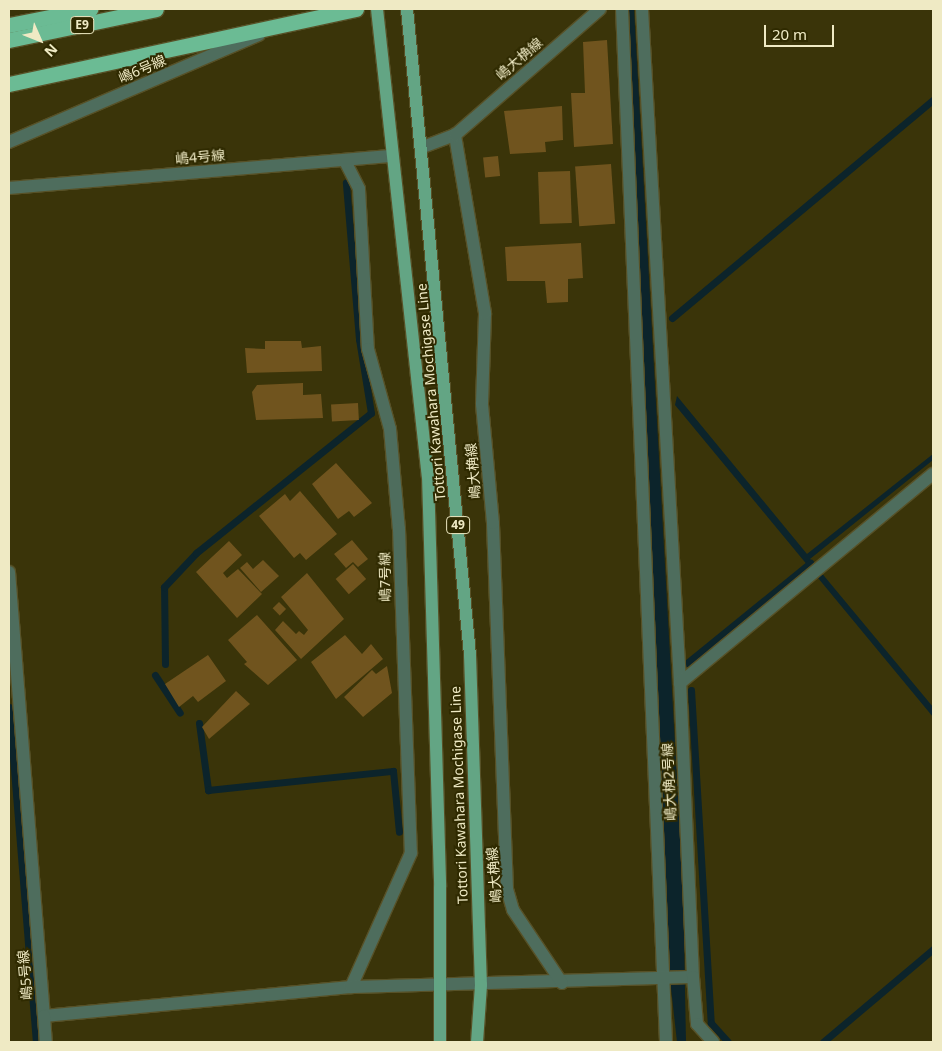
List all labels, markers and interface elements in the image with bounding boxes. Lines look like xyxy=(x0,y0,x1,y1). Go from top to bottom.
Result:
north arrow xyxy=(15,15,65,65)
scale bar xyxy=(767,15,837,47)
road number: E9 xyxy=(70,16,94,34)
text: 20 m xyxy=(772,24,807,44)
street label: 嶋大桷線 xyxy=(492,34,546,84)
text: N xyxy=(40,40,62,61)
street label: 嶋6号線 xyxy=(116,51,168,87)
street label: 嶋4号線 xyxy=(174,146,226,168)
street label: Tottori Kawahara Mochigase Line xyxy=(413,283,449,501)
street label: 嶋大桷線 xyxy=(462,442,484,500)
road number: 49 xyxy=(446,516,470,534)
street label: 嶋7号線 xyxy=(376,552,394,602)
street label: Tottori Kawahara Mochigase Line xyxy=(447,686,471,904)
street label: 嶋大桷2号線 xyxy=(659,743,679,821)
street label: 嶋大桷線 xyxy=(483,846,505,904)
street label: 嶋5号線 xyxy=(14,949,36,1001)

